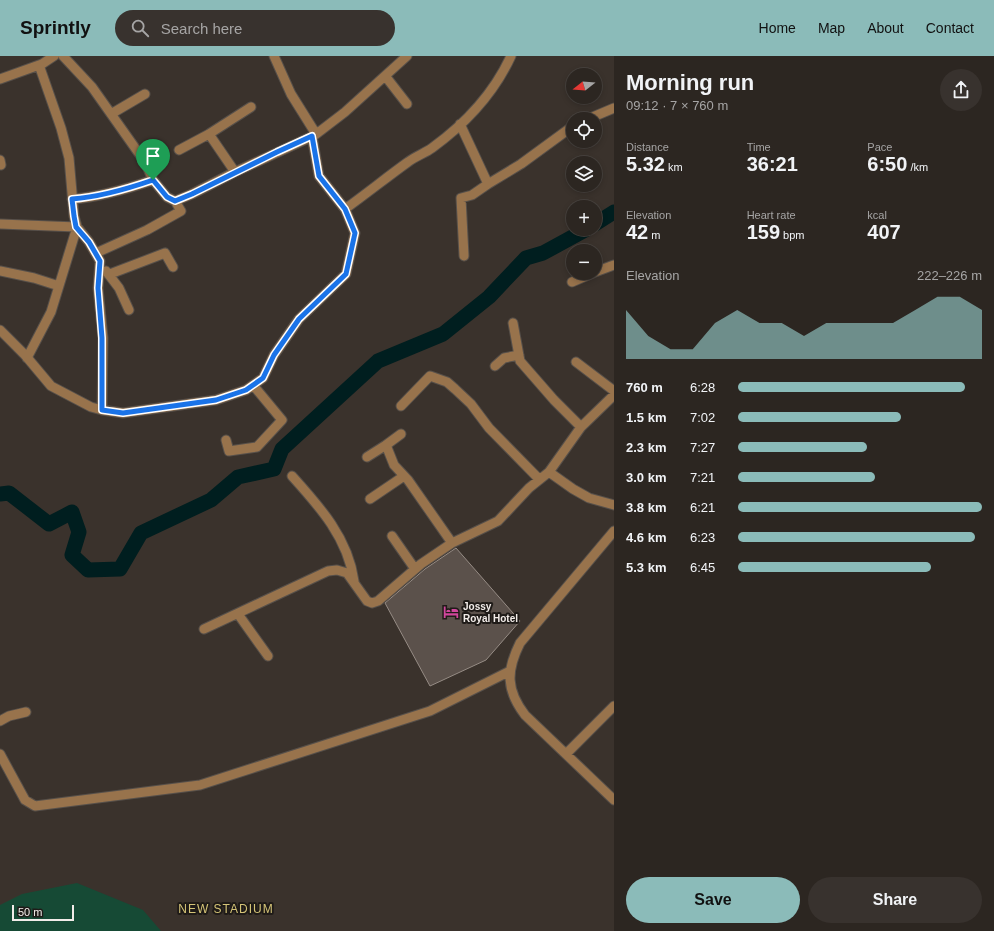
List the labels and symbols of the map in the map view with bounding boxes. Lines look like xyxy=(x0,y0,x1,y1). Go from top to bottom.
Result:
north arrow xyxy=(566,68,602,104)
pin xyxy=(136,139,170,180)
place label: Jossy Royal Hotel xyxy=(463,601,518,624)
hotel icon: Jossy Royal Hotel xyxy=(442,603,460,621)
district label: NEW STADIUM xyxy=(178,902,274,916)
scale bar xyxy=(12,903,74,922)

